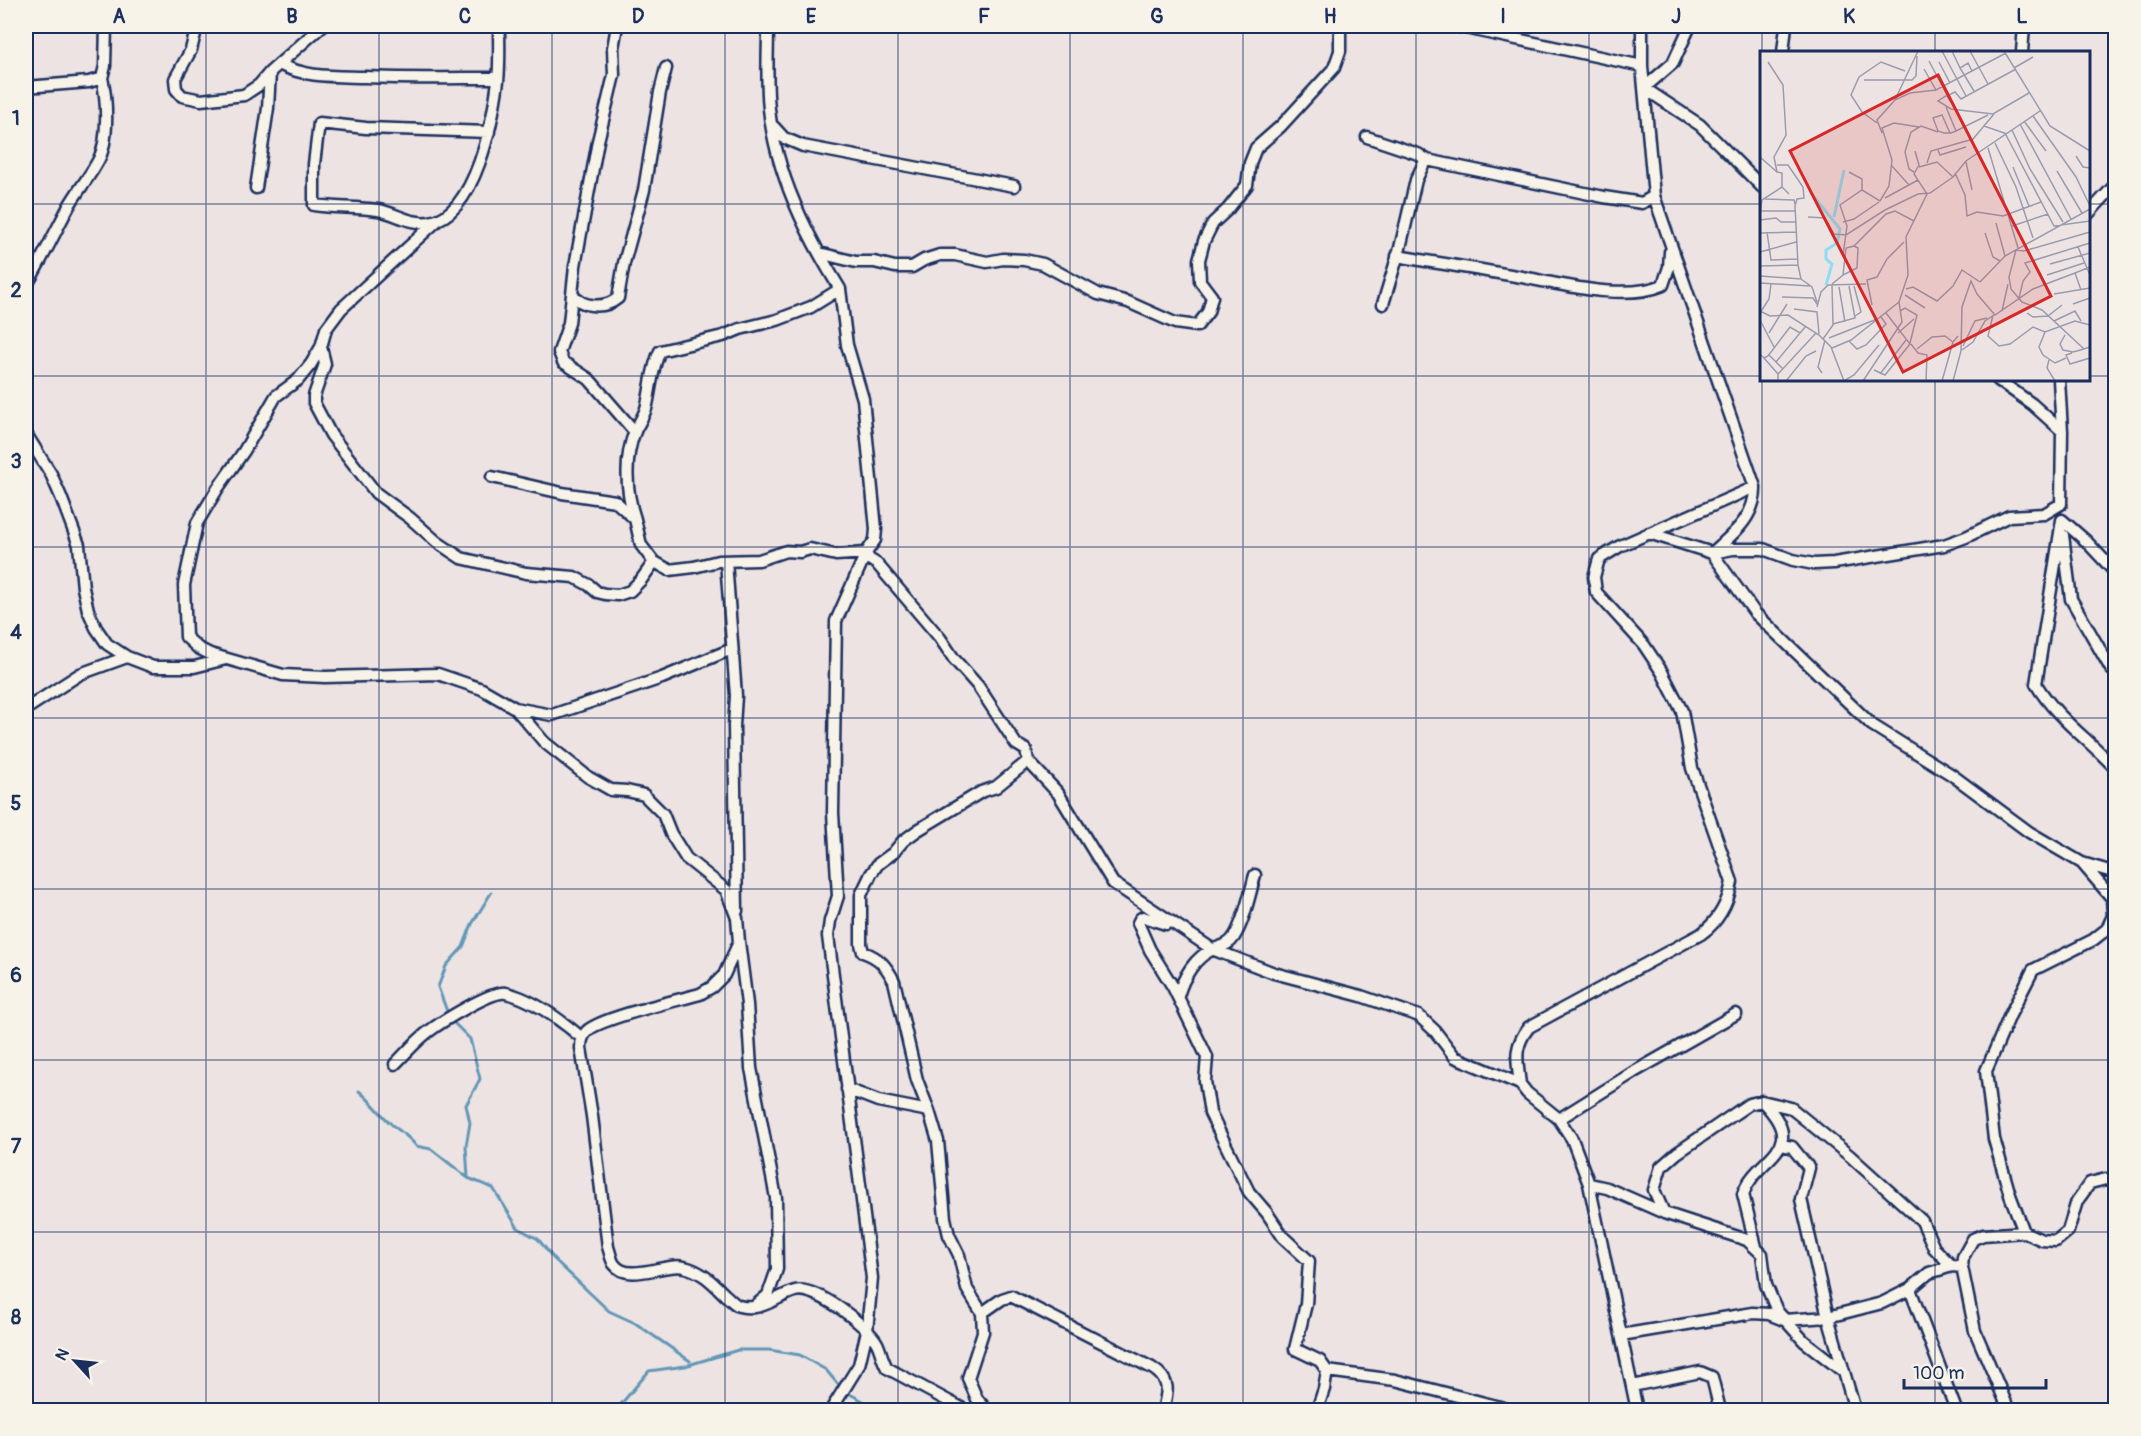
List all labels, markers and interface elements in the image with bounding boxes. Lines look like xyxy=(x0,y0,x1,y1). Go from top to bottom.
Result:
text: A xyxy=(113,4,126,29)
text: B xyxy=(286,4,298,29)
text: C xyxy=(459,4,471,29)
text: D xyxy=(632,4,645,29)
text: E xyxy=(806,4,817,29)
text: F xyxy=(978,4,990,29)
text: G xyxy=(1150,4,1164,29)
text: H xyxy=(1324,4,1337,29)
text: I xyxy=(1500,4,1506,29)
text: J xyxy=(1671,4,1681,29)
text: K xyxy=(1843,4,1855,29)
text: L xyxy=(2016,4,2028,29)
inset map xyxy=(1760,51,2090,381)
text: 1 xyxy=(12,106,20,131)
text: 2 xyxy=(10,278,22,303)
text: 3 xyxy=(10,449,22,474)
text: 4 xyxy=(10,620,22,645)
text: 5 xyxy=(11,791,22,816)
text: 6 xyxy=(10,963,22,988)
text: 7 xyxy=(11,1134,22,1159)
text: 8 xyxy=(11,1305,21,1330)
north arrow xyxy=(45,1331,105,1391)
text: N xyxy=(51,1345,74,1364)
scale bar xyxy=(1904,1352,2046,1390)
text: 100 m xyxy=(1913,1362,1965,1385)

